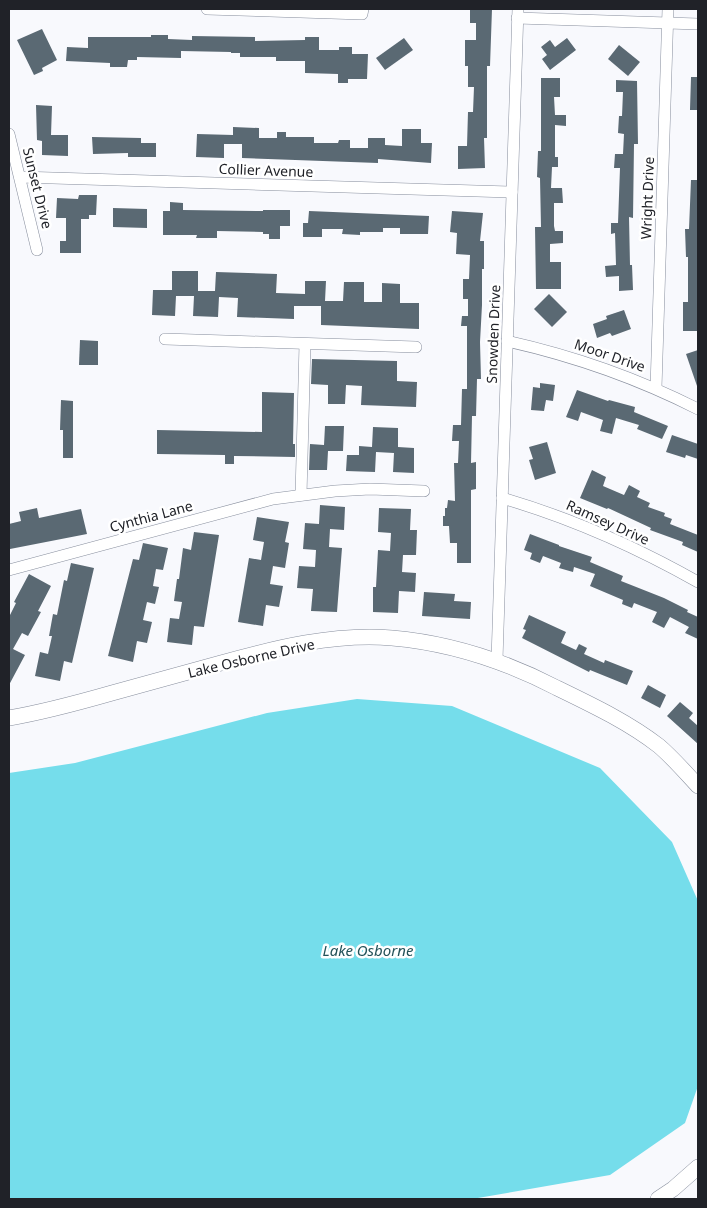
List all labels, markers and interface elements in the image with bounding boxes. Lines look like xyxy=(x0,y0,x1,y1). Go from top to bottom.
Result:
street label: Sunset Drive xyxy=(19,145,57,231)
street label: Wright Drive xyxy=(636,156,658,240)
street label: Collier Avenue xyxy=(218,159,314,181)
street label: Snowden Drive xyxy=(482,284,504,384)
street label: Moor Drive xyxy=(572,334,648,376)
street label: Ramsey Drive xyxy=(563,495,653,549)
street label: Cynthia Lane xyxy=(107,496,195,536)
street label: Lake Osborne Drive xyxy=(186,634,316,682)
water label: Lake Osborne xyxy=(323,940,414,960)

